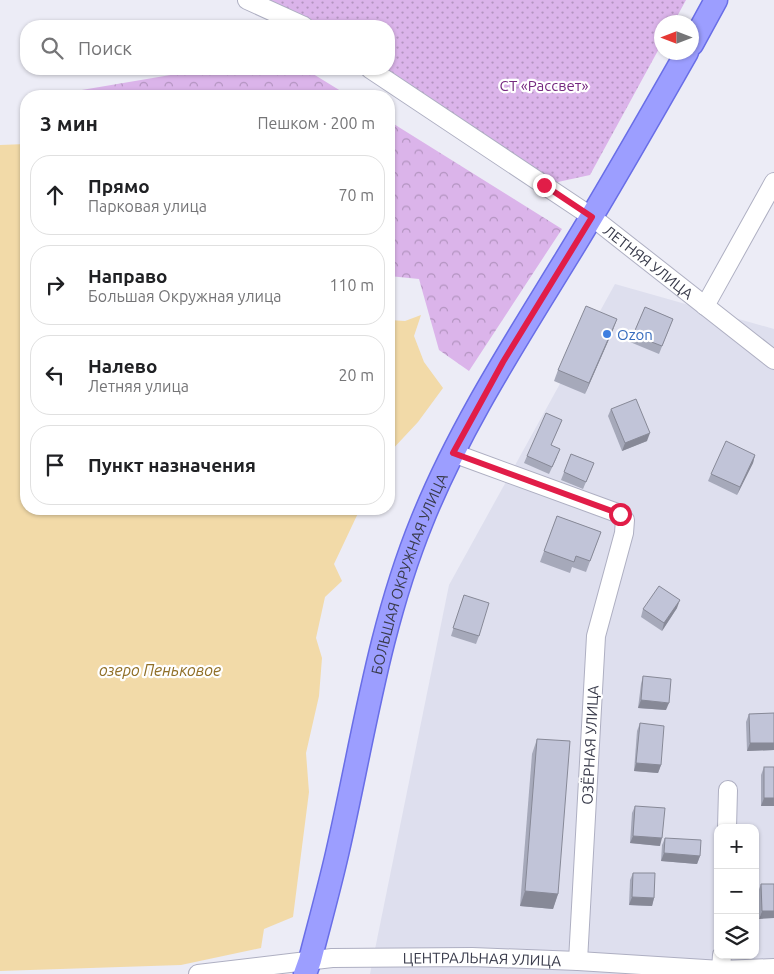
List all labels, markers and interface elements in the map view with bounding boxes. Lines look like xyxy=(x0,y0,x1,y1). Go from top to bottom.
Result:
north arrow xyxy=(654,15,699,60)
search box xyxy=(20,20,395,75)
icon: search xyxy=(38,34,66,62)
text: Поиск xyxy=(78,37,132,59)
park label: СТ «Рассвет» xyxy=(500,77,588,94)
text: 3 мин xyxy=(40,111,98,135)
text: Пешком · 200 m xyxy=(257,114,375,132)
route end xyxy=(533,174,556,197)
text: Прямо xyxy=(88,175,150,197)
icon: ahead xyxy=(41,181,69,209)
text: 70 m xyxy=(338,186,374,204)
text: Парковая улица xyxy=(88,197,207,215)
street label: ЛЕТНЯЯ УЛИЦА xyxy=(601,221,697,302)
text: Направо xyxy=(88,265,168,287)
icon: right xyxy=(41,271,69,299)
text: 110 m xyxy=(329,276,374,294)
text: Большая Окружная улица xyxy=(88,287,282,305)
place label: Ozon xyxy=(617,326,653,343)
marker: Ozon xyxy=(601,328,613,340)
text: Налево xyxy=(88,355,157,377)
icon: left xyxy=(41,361,69,389)
text: 20 m xyxy=(338,366,374,384)
text: Летняя улица xyxy=(88,377,189,395)
icon: arrive xyxy=(41,451,69,479)
text: Пункт назначения xyxy=(88,454,256,476)
street label: БОЛЬШАЯ ОКРУЖНАЯ УЛИЦА xyxy=(367,470,450,676)
route start xyxy=(609,503,632,526)
water label: озеро Пеньковое xyxy=(99,661,221,679)
street label: ОЗЁРНАЯ УЛИЦА xyxy=(578,684,602,805)
map controls xyxy=(714,824,759,959)
button: + xyxy=(714,824,759,869)
button: − xyxy=(714,869,759,914)
button: layers xyxy=(714,914,759,959)
street label: ЦЕНТРАЛЬНАЯ УЛИЦА xyxy=(403,948,562,969)

